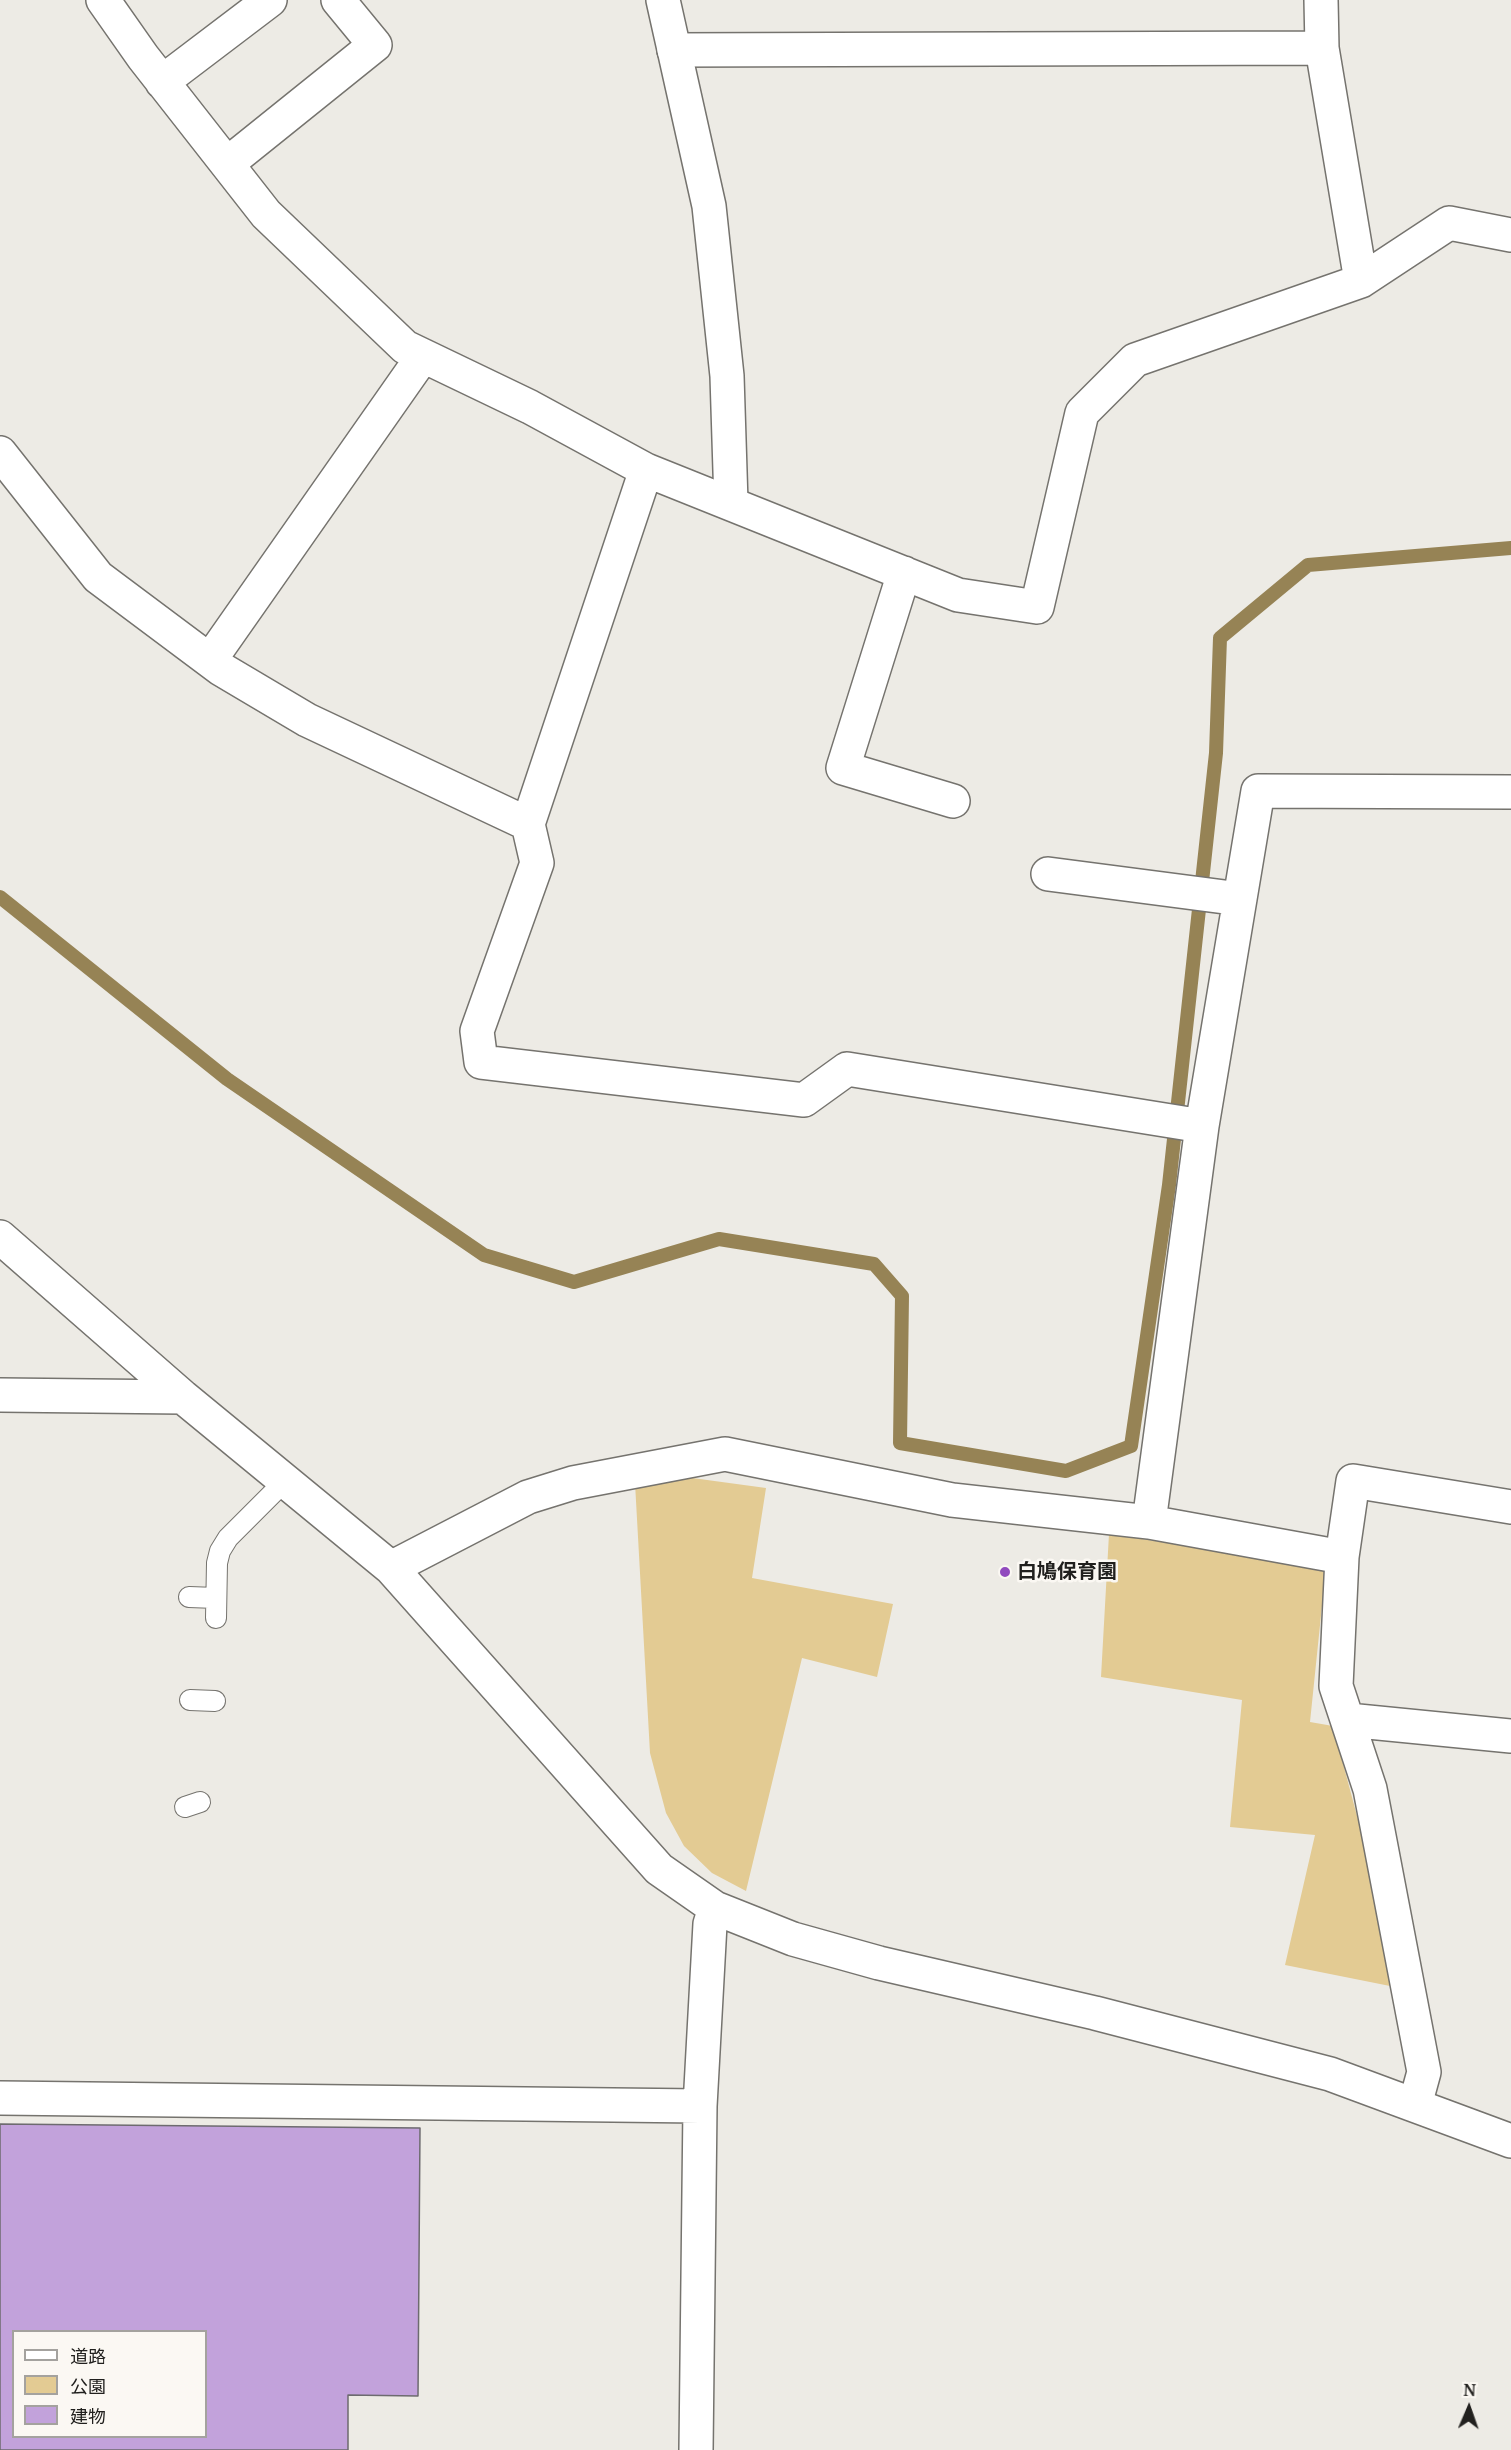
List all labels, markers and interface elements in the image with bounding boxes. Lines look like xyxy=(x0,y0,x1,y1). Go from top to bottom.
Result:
place label: 白鳩保育園 xyxy=(1017,1560,1117,1584)
marker: 白鳩保育園 xyxy=(998,1565,1012,1579)
legend xyxy=(12,2330,207,2438)
text: 道路 xyxy=(70,2344,106,2368)
text: 公園 xyxy=(70,2374,106,2398)
north arrow xyxy=(1439,2378,1499,2438)
text: N xyxy=(1463,2379,1476,2401)
text: 建物 xyxy=(70,2404,106,2428)

